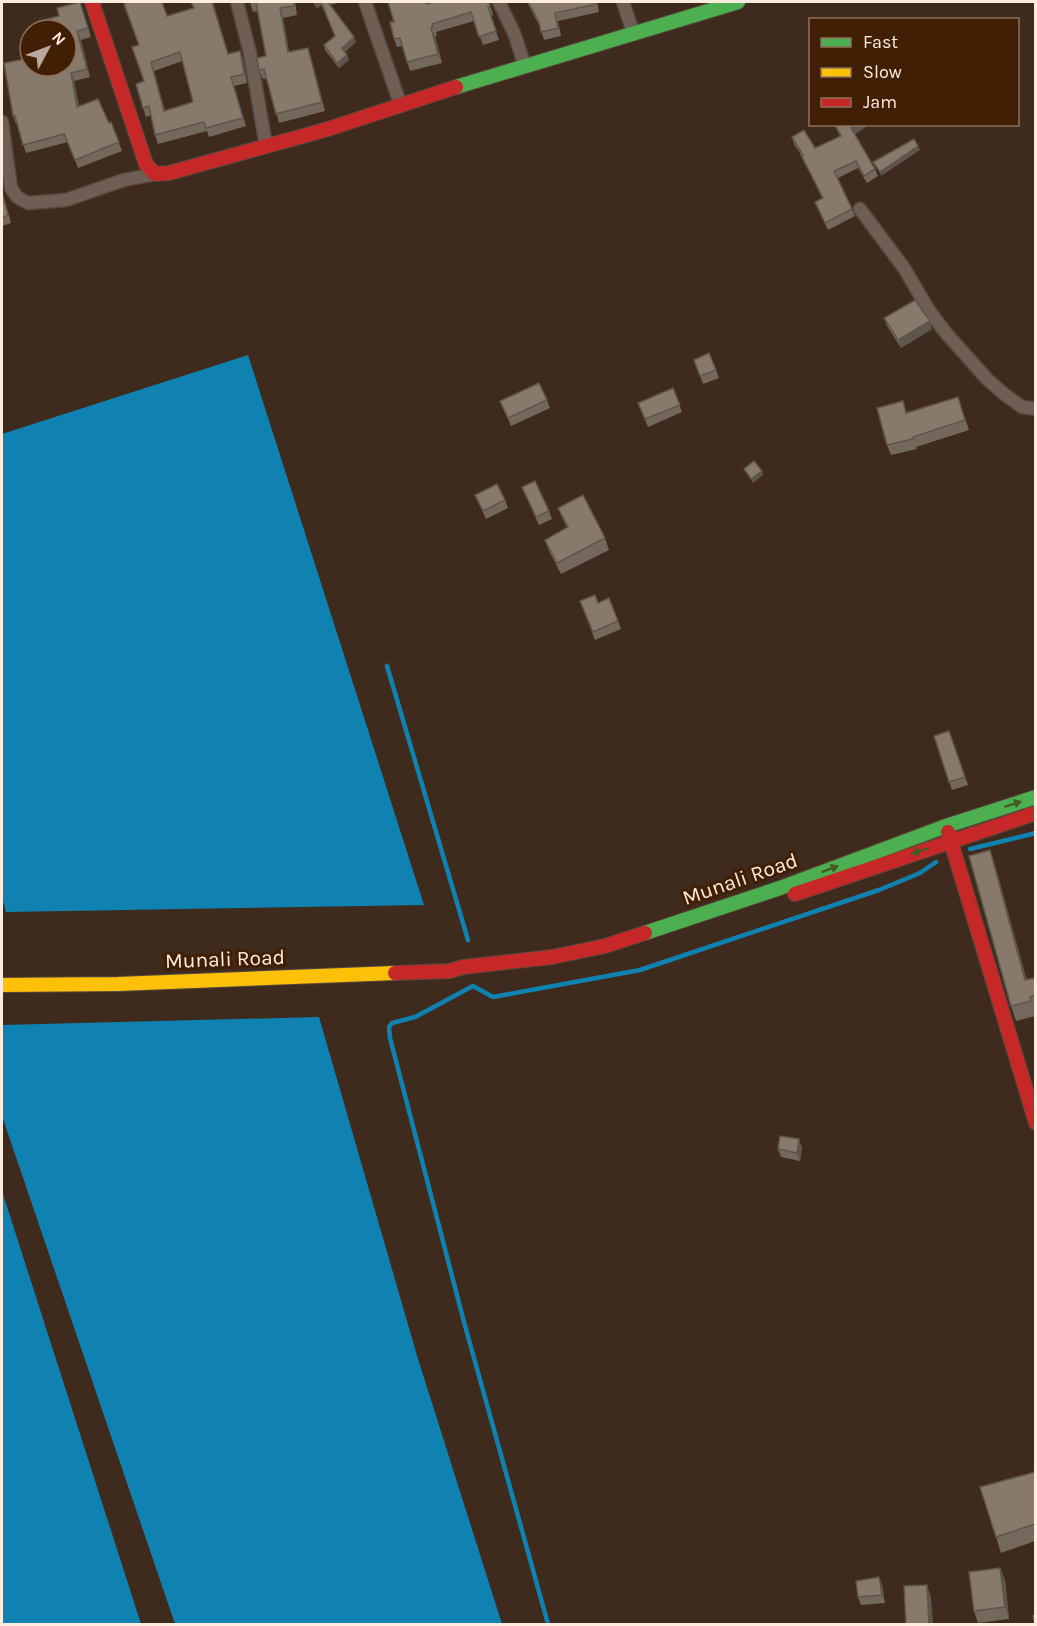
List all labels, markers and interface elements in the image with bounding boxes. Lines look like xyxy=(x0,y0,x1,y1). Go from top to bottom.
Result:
north arrow xyxy=(18,18,78,78)
legend xyxy=(809,18,1019,126)
text: N xyxy=(48,28,70,49)
text: Fast xyxy=(863,31,898,53)
text: Slow xyxy=(863,61,902,83)
text: Jam xyxy=(863,91,897,113)
one-way arrow xyxy=(1004,799,1022,808)
one-way arrow xyxy=(911,847,929,857)
street label: Munali Road xyxy=(679,848,801,910)
one-way arrow xyxy=(821,864,839,874)
street label: Munali Road xyxy=(165,945,285,973)

